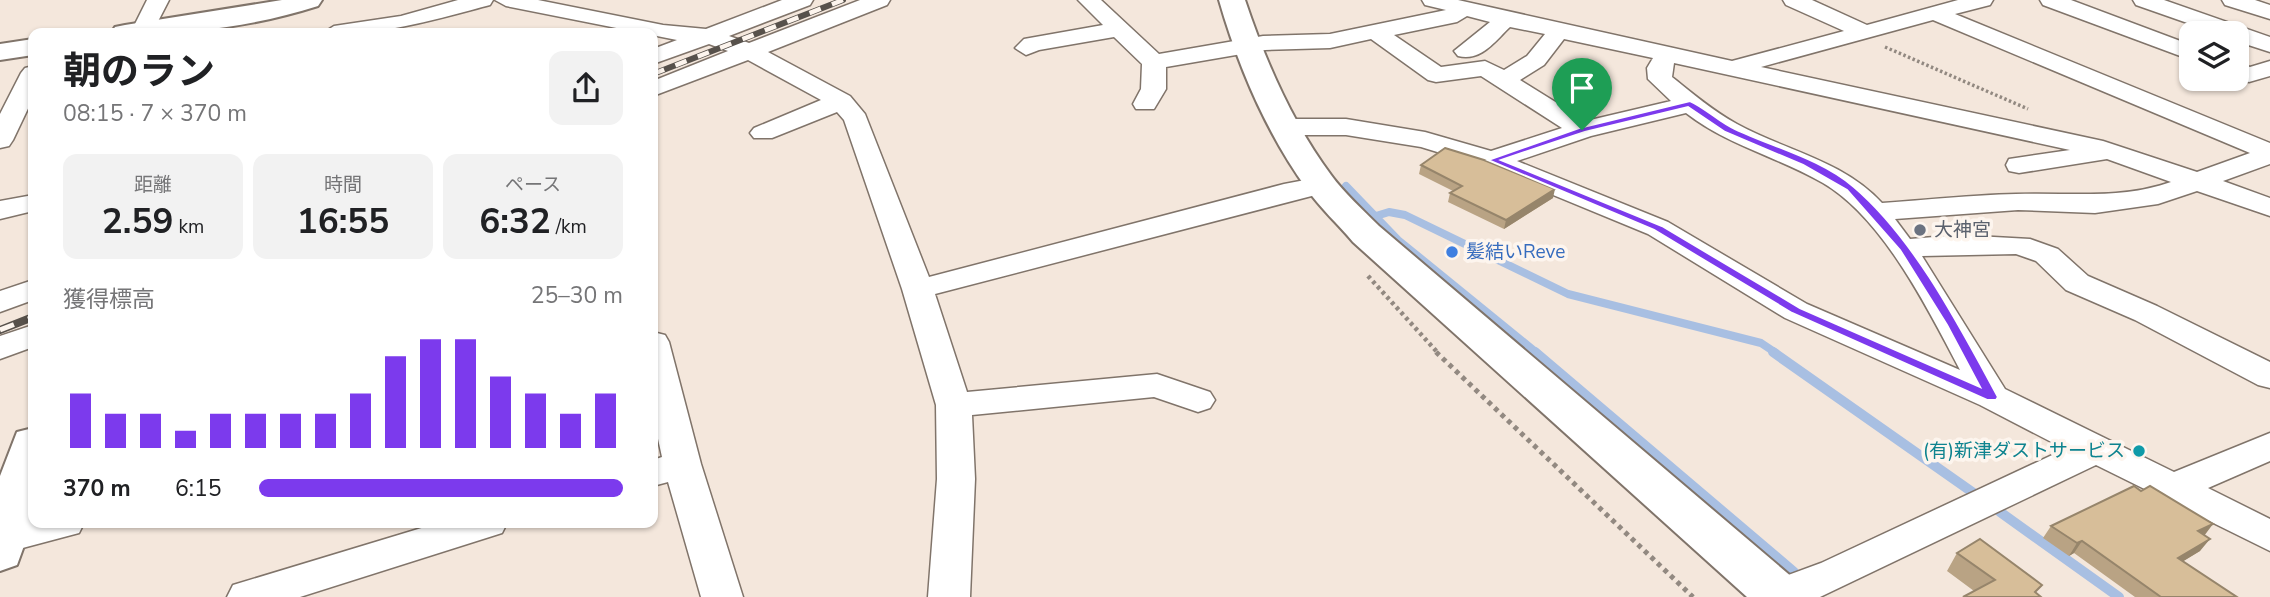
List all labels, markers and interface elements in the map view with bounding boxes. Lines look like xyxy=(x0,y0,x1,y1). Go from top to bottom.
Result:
map controls xyxy=(2179,21,2249,91)
button: layers xyxy=(2179,21,2249,91)
text: 朝のラン xyxy=(63,46,215,97)
button: share xyxy=(549,51,623,125)
pin xyxy=(1552,58,1612,130)
icon: arrive xyxy=(1563,69,1601,107)
text: 08:15 · 7 × 370 m xyxy=(63,98,247,129)
text: 距離 xyxy=(134,172,172,198)
text: 時間 xyxy=(324,172,362,198)
text: ペース xyxy=(505,172,561,198)
text: 2.59 xyxy=(102,198,174,245)
text: 16:55 xyxy=(297,198,389,245)
text: 6:32 xyxy=(479,198,551,245)
text: km xyxy=(174,214,204,240)
text: /km xyxy=(551,214,587,240)
place label: 大神宮 xyxy=(1934,217,1991,243)
marker: 大神宮 xyxy=(1912,222,1928,238)
place label: 髪結いReve xyxy=(1466,239,1565,265)
marker: 髪結いReve xyxy=(1444,244,1460,260)
text: 25–30 m xyxy=(531,280,623,311)
text: 獲得標高 xyxy=(63,284,155,315)
place label: (有)新津ダストサービス xyxy=(1923,438,2125,464)
marker: (有)新津ダストサービス xyxy=(2131,443,2147,459)
text: 370 m xyxy=(63,473,131,504)
text: 6:15 xyxy=(175,473,222,504)

